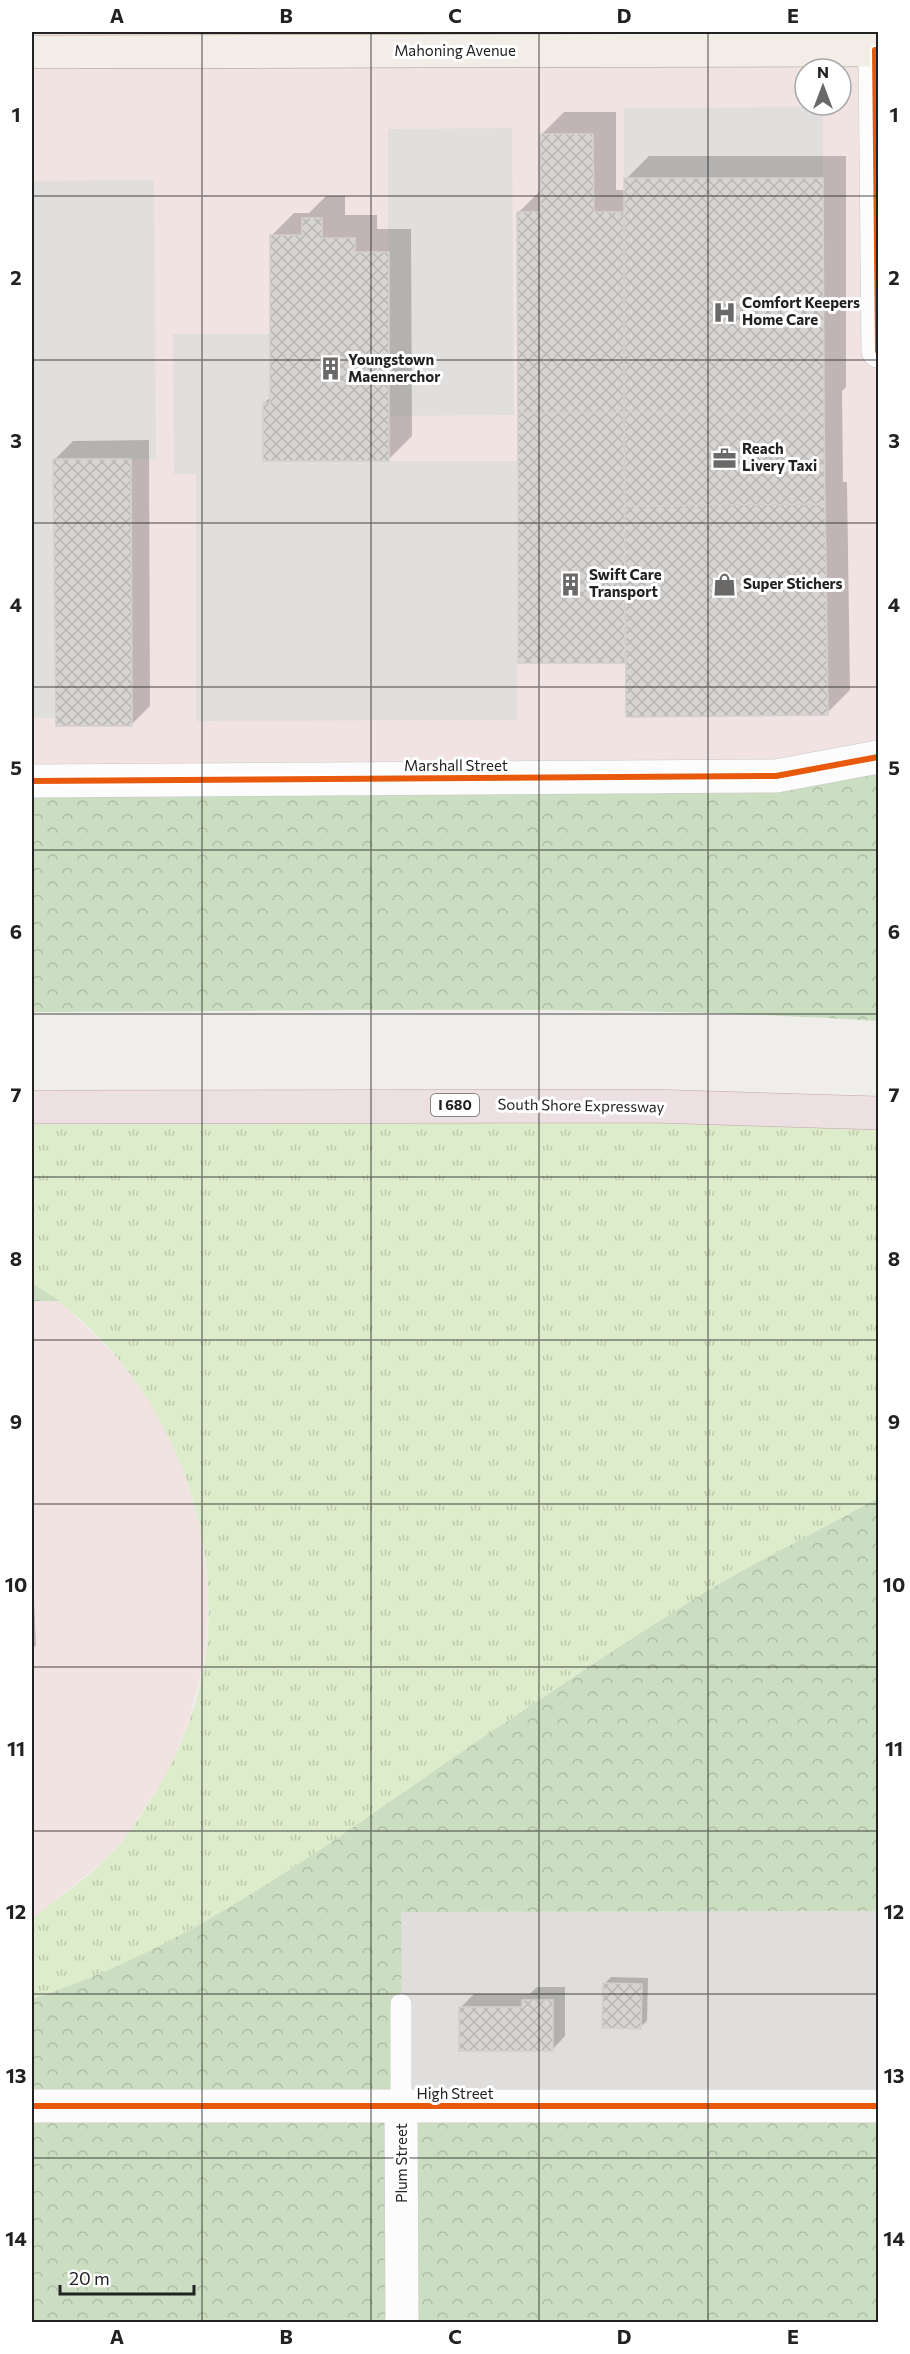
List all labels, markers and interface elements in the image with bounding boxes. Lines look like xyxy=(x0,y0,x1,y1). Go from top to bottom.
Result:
text: A xyxy=(110,3,124,27)
text: B xyxy=(279,3,293,27)
text: C xyxy=(448,3,462,27)
text: D xyxy=(617,3,631,27)
text: E xyxy=(787,3,799,27)
street label: Mahoning Avenue xyxy=(394,41,516,59)
north arrow xyxy=(793,57,853,117)
text: N xyxy=(817,62,829,81)
text: 1 xyxy=(11,102,21,126)
text: 1 xyxy=(889,102,899,126)
text: 2 xyxy=(10,265,22,289)
text: 2 xyxy=(888,265,900,289)
place label: Comfort Keepers Home Care xyxy=(742,293,860,328)
hospital icon: Comfort Keepers Home Care xyxy=(711,299,737,325)
place label: Youngstown Maennerchor xyxy=(348,350,440,385)
building icon: Youngstown Maennerchor xyxy=(317,356,343,382)
text: 3 xyxy=(10,428,22,452)
text: 3 xyxy=(888,428,900,452)
place label: Reach Livery Taxi xyxy=(742,439,817,474)
office icon: Reach Livery Taxi xyxy=(711,445,737,471)
place label: Swift Care Transport xyxy=(589,565,662,600)
building icon: Swift Care Transport xyxy=(558,571,584,597)
shop icon: Super Stichers xyxy=(712,571,738,597)
place label: Super Stichers xyxy=(743,574,843,592)
text: 4 xyxy=(10,592,22,616)
text: 4 xyxy=(888,592,900,616)
text: 5 xyxy=(10,755,22,779)
text: 5 xyxy=(888,755,900,779)
street label: Marshall Street xyxy=(404,756,508,774)
text: 6 xyxy=(10,919,22,943)
text: 6 xyxy=(888,919,900,943)
text: 7 xyxy=(11,1082,22,1106)
text: 7 xyxy=(889,1082,900,1106)
road number: I 680 xyxy=(431,1094,479,1116)
street label: South Shore Expressway xyxy=(497,1095,665,1115)
text: 8 xyxy=(10,1246,22,1270)
text: 8 xyxy=(888,1246,900,1270)
text: 9 xyxy=(10,1409,22,1433)
text: 9 xyxy=(888,1409,900,1433)
text: 10 xyxy=(5,1572,27,1596)
text: 10 xyxy=(883,1572,905,1596)
text: 11 xyxy=(7,1736,25,1760)
text: 11 xyxy=(885,1736,903,1760)
text: 12 xyxy=(6,1899,26,1923)
text: 12 xyxy=(884,1899,904,1923)
text: 13 xyxy=(6,2063,26,2087)
text: 13 xyxy=(884,2063,904,2087)
street label: High Street xyxy=(416,2084,494,2102)
street label: Plum Street xyxy=(392,2123,410,2203)
text: 14 xyxy=(5,2226,27,2250)
text: 14 xyxy=(883,2226,905,2250)
scale bar xyxy=(60,2258,194,2296)
text: 20 m xyxy=(69,2267,110,2289)
text: A xyxy=(110,2324,124,2348)
text: B xyxy=(279,2324,293,2348)
text: C xyxy=(448,2324,462,2348)
text: D xyxy=(617,2324,631,2348)
text: E xyxy=(787,2324,799,2348)

